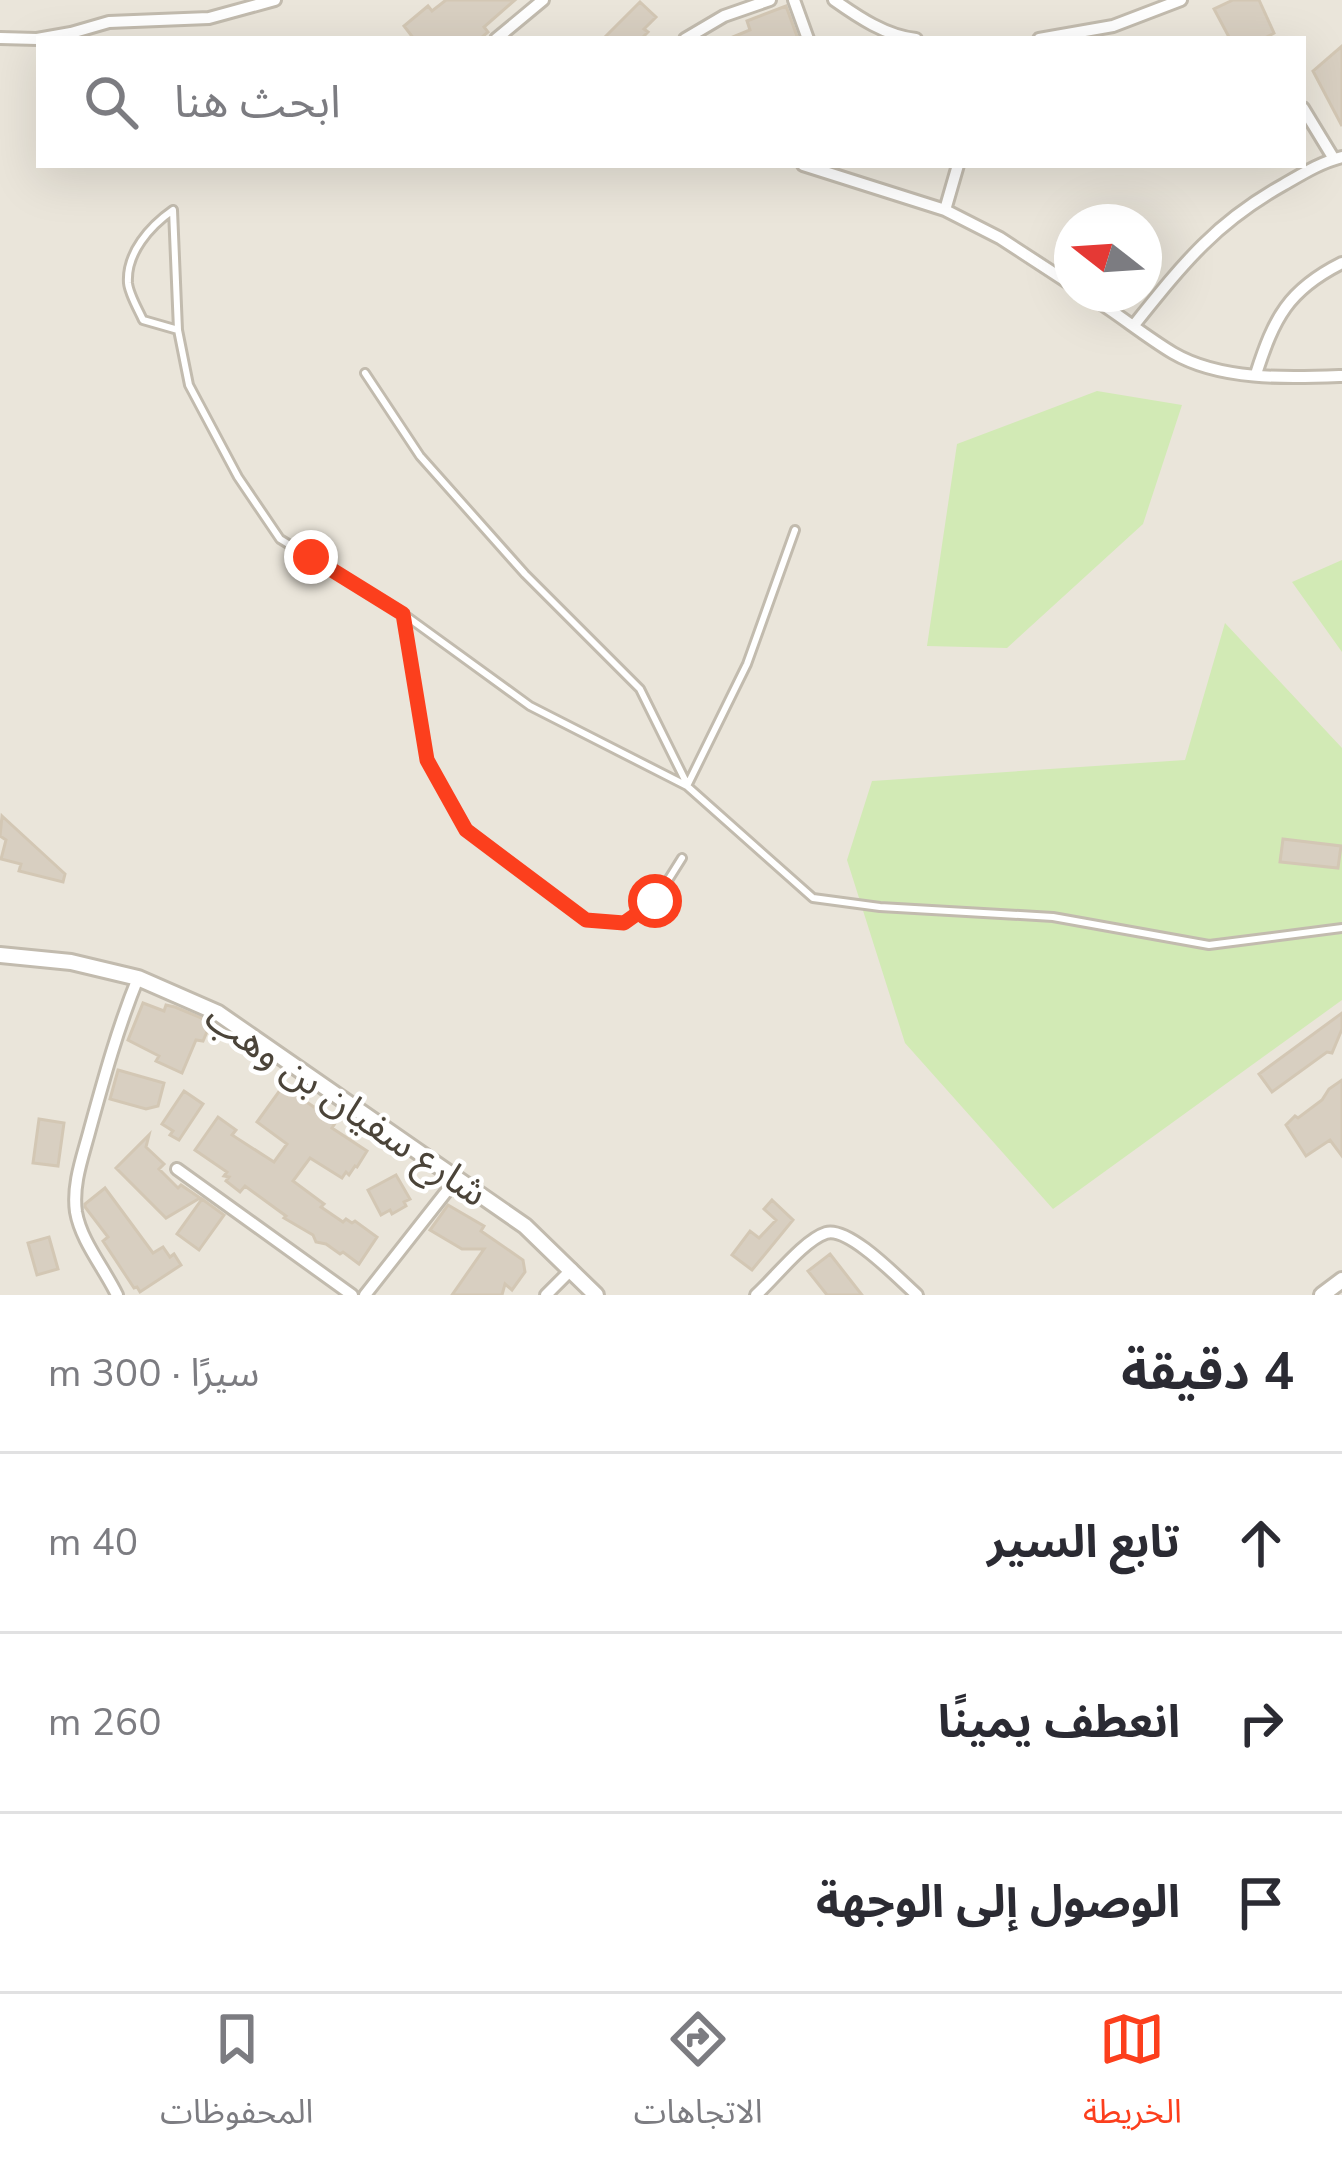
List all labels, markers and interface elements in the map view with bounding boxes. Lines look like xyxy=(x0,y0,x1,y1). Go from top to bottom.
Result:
search box xyxy=(36,36,1306,168)
icon: search xyxy=(78,69,144,135)
text: ابحث هنا xyxy=(174,72,341,133)
north arrow xyxy=(1054,204,1162,312)
route end xyxy=(284,530,338,584)
route start xyxy=(628,874,682,928)
street label: شارع سفيان بن وهب xyxy=(194,991,498,1220)
text: 4 دقيقة xyxy=(1121,1337,1294,1407)
text: سيرًا · 300 m xyxy=(48,1347,259,1400)
icon: ahead xyxy=(1228,1510,1294,1576)
text: تابع السير xyxy=(987,1512,1180,1573)
text: 40 m xyxy=(48,1516,138,1569)
icon: right xyxy=(1228,1690,1294,1756)
text: انعطف يمينًا xyxy=(938,1692,1180,1753)
text: 260 m xyxy=(48,1696,162,1749)
icon: arrive xyxy=(1228,1870,1294,1936)
text: الوصول إلى الوجهة xyxy=(816,1872,1180,1933)
tab: المحفوظات xyxy=(160,2006,313,2147)
tab: الاتجاهات xyxy=(634,2006,763,2147)
tab: الخريطة xyxy=(1083,2006,1182,2147)

